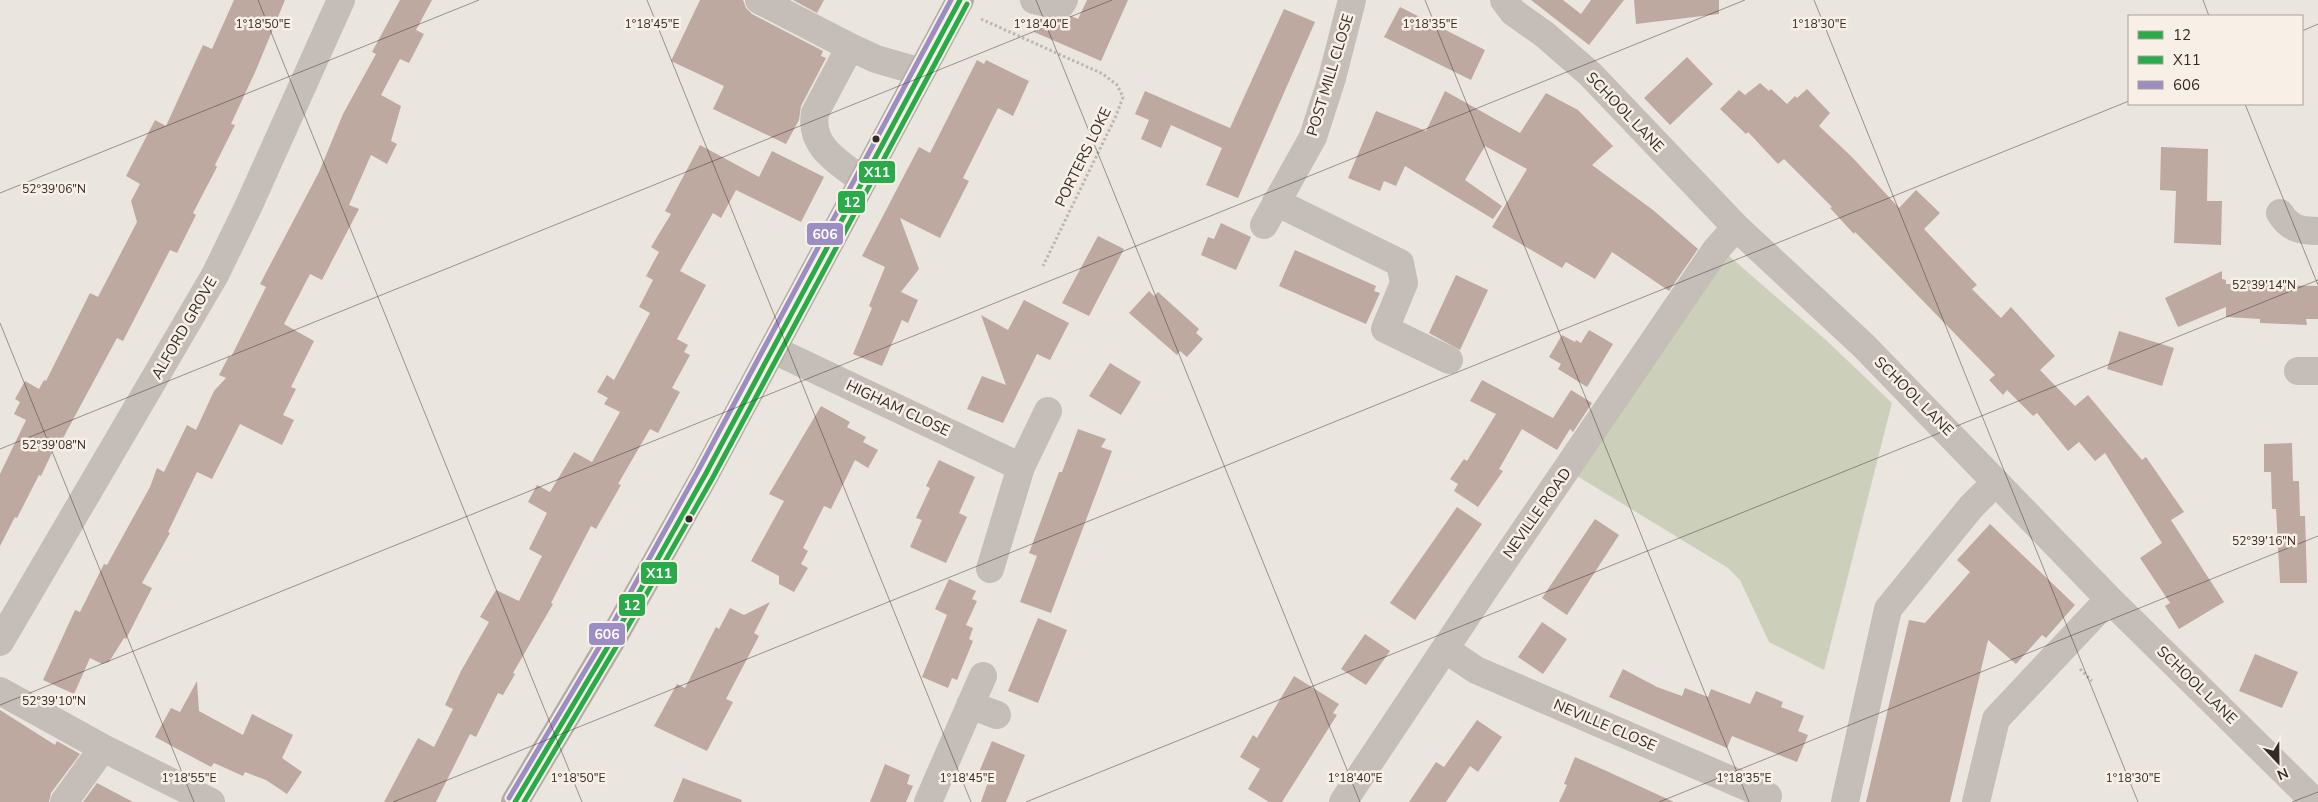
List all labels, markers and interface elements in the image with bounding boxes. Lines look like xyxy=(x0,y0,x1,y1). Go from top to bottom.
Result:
street label: POST MILL CLOSE xyxy=(1302,11,1358,139)
legend xyxy=(2128,15,2303,105)
text: 1°18'50"E xyxy=(236,16,290,32)
text: 1°18'45"E xyxy=(625,16,679,32)
text: 1°18'40"E xyxy=(1014,16,1068,32)
text: 1°18'35"E xyxy=(1403,16,1457,32)
text: 1°18'30"E xyxy=(1792,16,1846,32)
text: 12 xyxy=(2173,25,2191,45)
text: X11 xyxy=(2173,50,2201,70)
street label: SCHOOL LANE xyxy=(1582,68,1668,156)
text: 606 xyxy=(2173,75,2200,95)
street label: PORTERS LOKE xyxy=(1050,104,1116,210)
unlabelled marker xyxy=(871,134,881,144)
line badge: X11 xyxy=(858,160,896,184)
text: X11 xyxy=(863,163,890,182)
text: 52°39'06"N xyxy=(22,181,86,197)
line badge: 12 xyxy=(837,190,866,214)
text: 12 xyxy=(844,193,860,212)
line badge: 606 xyxy=(806,222,844,246)
text: 606 xyxy=(812,225,838,244)
street label: ALFORD GROVE xyxy=(147,273,221,383)
text: 52°39'14"N xyxy=(2232,277,2296,293)
street label: SCHOOL LANE xyxy=(1870,352,1958,440)
street label: HIGHAM CLOSE xyxy=(843,375,953,441)
text: 52°39'08"N xyxy=(22,437,86,453)
street label: NEVILLE ROAD xyxy=(1498,464,1576,562)
unlabelled marker xyxy=(684,514,694,524)
text: 52°39'16"N xyxy=(2232,533,2296,549)
line badge: X11 xyxy=(640,561,678,585)
text: X11 xyxy=(645,564,672,583)
line badge: 12 xyxy=(618,593,646,617)
text: 12 xyxy=(624,596,640,615)
line badge: 606 xyxy=(588,622,626,646)
text: 606 xyxy=(594,625,620,644)
street label: SCHOOL LANE xyxy=(2153,642,2241,728)
text: 52°39'10"N xyxy=(22,693,86,709)
street label: NEVILLE CLOSE xyxy=(1550,694,1660,756)
north arrow xyxy=(2253,737,2303,787)
text: N xyxy=(2274,763,2291,784)
text: 1°18'55"E xyxy=(162,770,216,786)
text: 1°18'50"E xyxy=(551,770,605,786)
text: 1°18'45"E xyxy=(940,770,994,786)
text: 1°18'40"E xyxy=(1328,770,1382,786)
text: 1°18'35"E xyxy=(1717,770,1771,786)
text: 1°18'30"E xyxy=(2106,770,2160,786)

